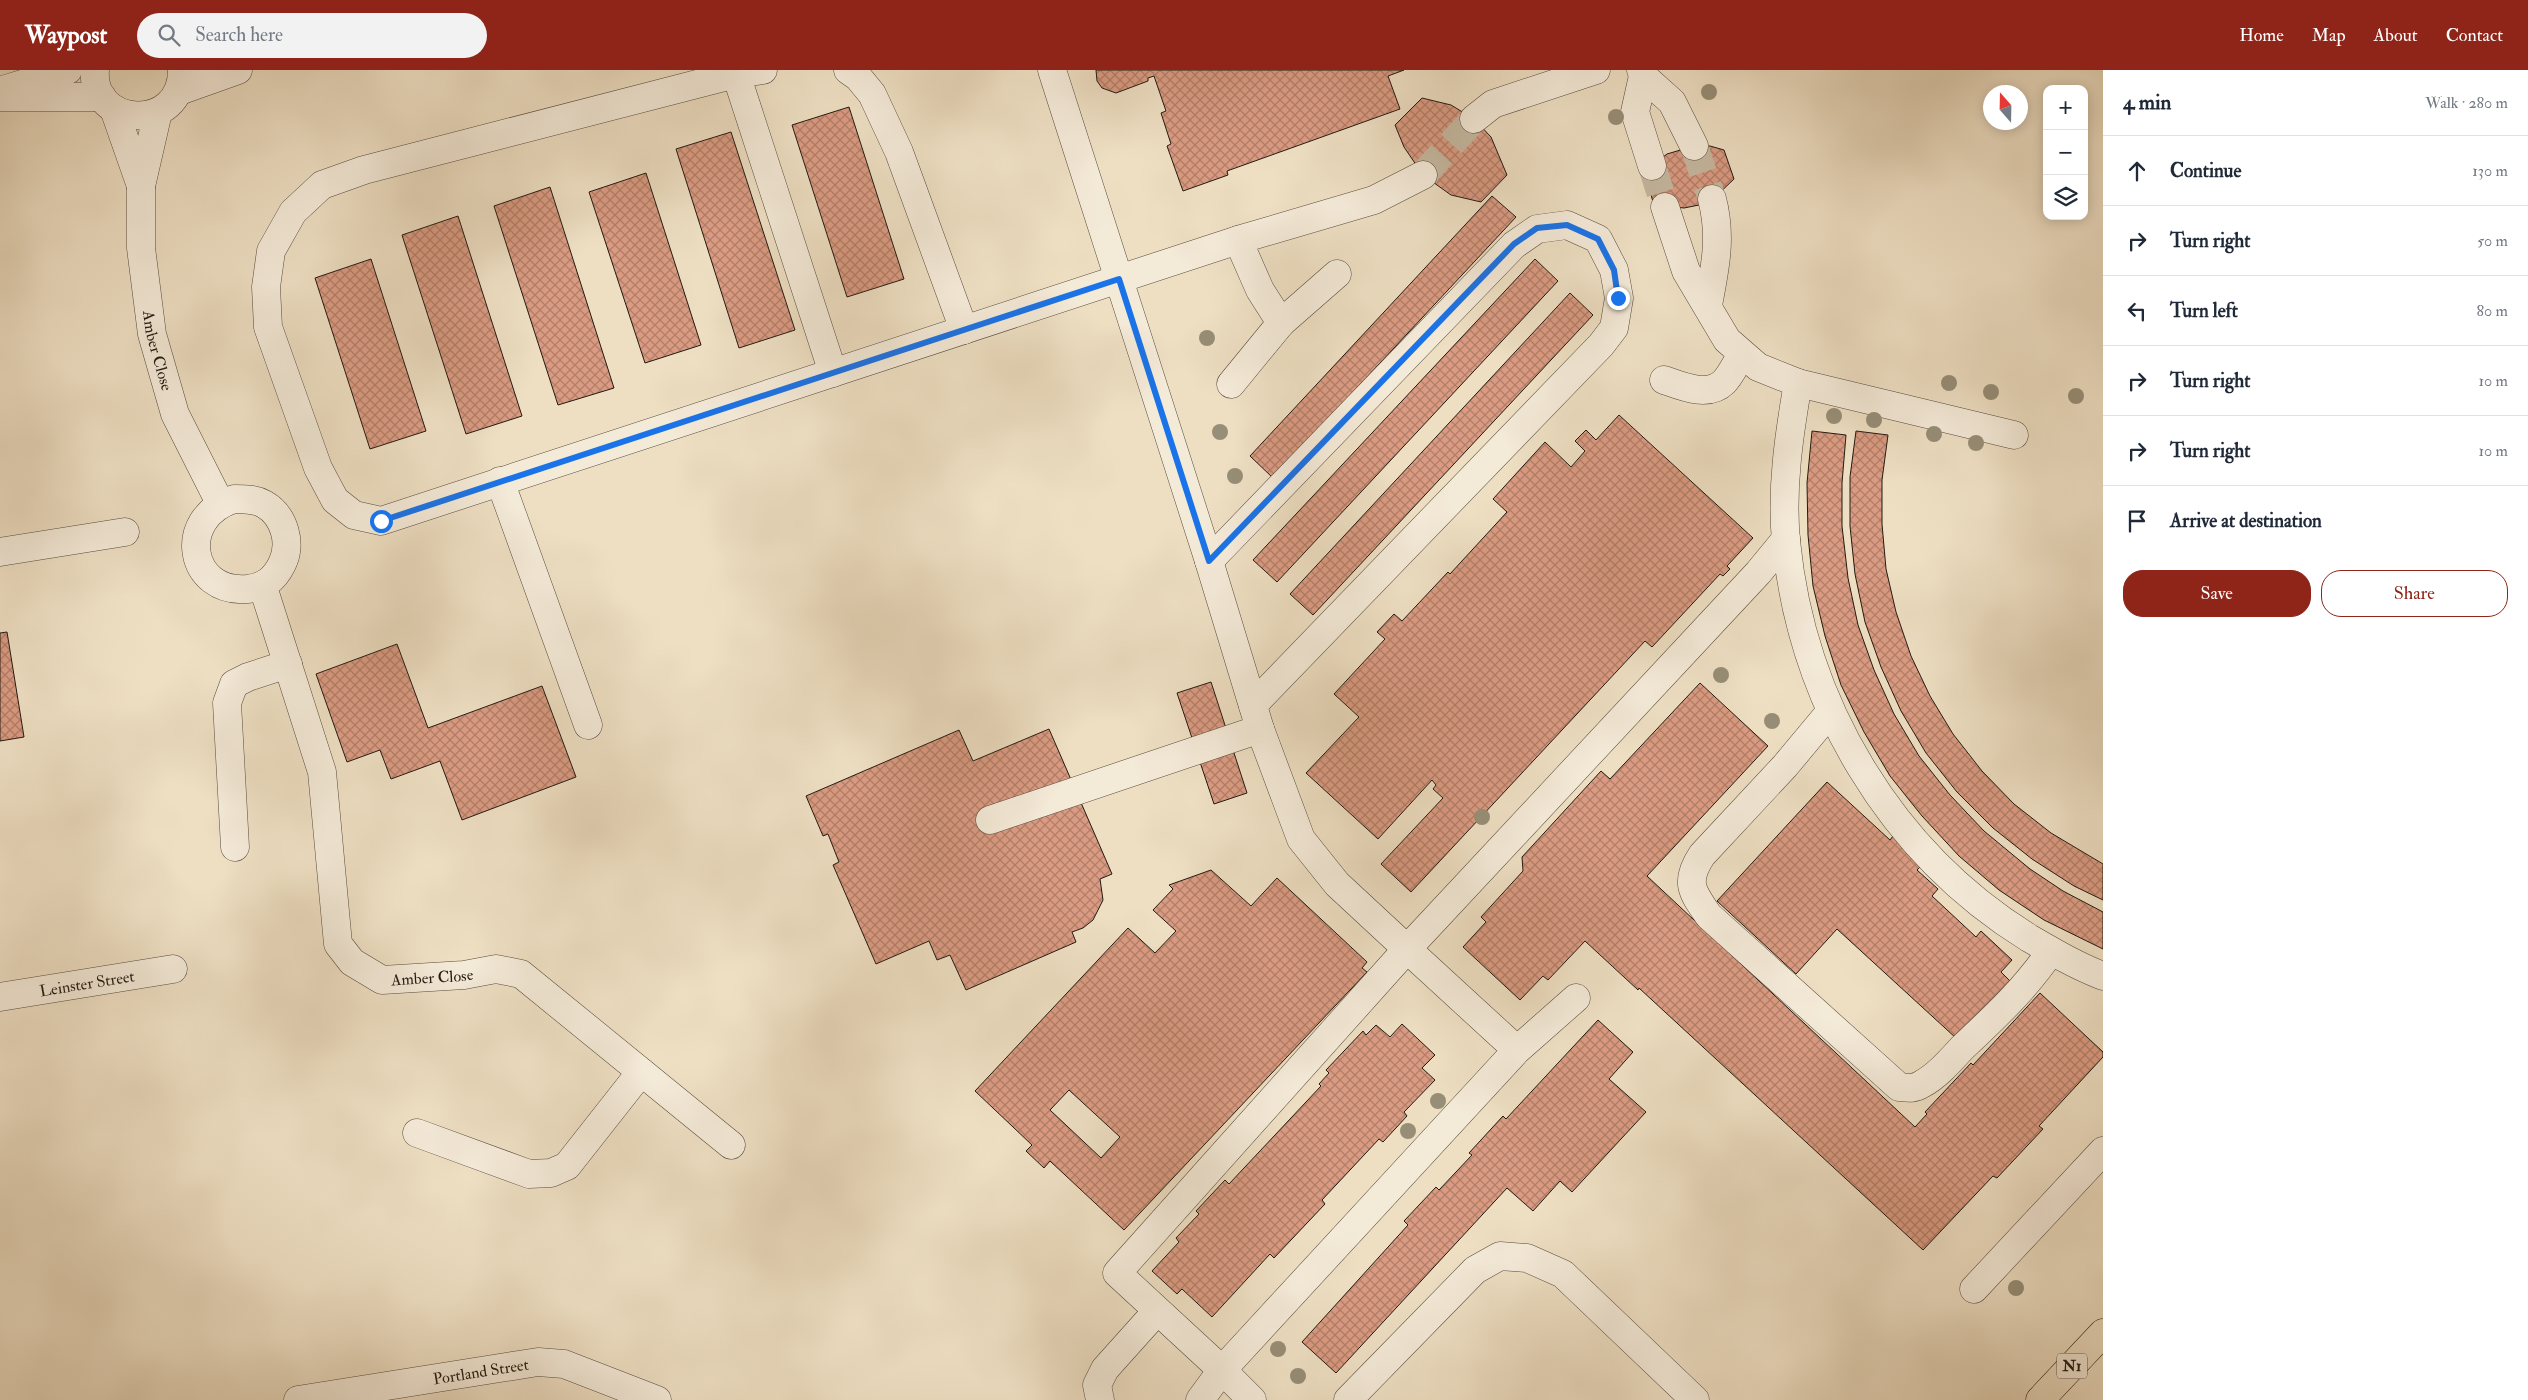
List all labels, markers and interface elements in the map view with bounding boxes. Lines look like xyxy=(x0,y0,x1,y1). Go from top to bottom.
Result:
search box xyxy=(137,13,487,58)
text: Waypost xyxy=(25,20,107,51)
icon: search xyxy=(155,21,183,49)
text: Search here xyxy=(195,23,283,47)
text: Home xyxy=(2239,24,2284,47)
text: Map xyxy=(2312,24,2346,47)
text: About xyxy=(2374,24,2418,47)
text: Contact xyxy=(2446,24,2503,47)
north arrow xyxy=(1983,85,2028,130)
map controls xyxy=(2043,85,2088,220)
button: + xyxy=(2043,85,2088,130)
text: 4 min xyxy=(2123,89,2171,116)
text: Walk · 280 m xyxy=(2425,93,2508,113)
button: − xyxy=(2043,130,2088,175)
icon: ahead xyxy=(2123,157,2151,185)
text: Continue xyxy=(2170,159,2241,183)
text: 130 m xyxy=(2472,161,2508,181)
button: layers xyxy=(2043,175,2088,220)
icon: right xyxy=(2123,227,2151,255)
text: Turn right xyxy=(2170,229,2250,253)
text: 50 m xyxy=(2477,231,2508,251)
route end xyxy=(1607,287,1630,310)
icon: left xyxy=(2123,297,2151,325)
text: Turn left xyxy=(2170,299,2238,323)
text: 80 m xyxy=(2477,301,2508,321)
street label: Amber Close xyxy=(138,308,177,393)
icon: right xyxy=(2123,367,2151,395)
text: Turn right xyxy=(2170,369,2250,393)
text: 10 m xyxy=(2478,371,2508,391)
icon: right xyxy=(2123,437,2151,465)
text: Turn right xyxy=(2170,439,2250,463)
text: 10 m xyxy=(2478,441,2508,461)
icon: arrive xyxy=(2123,507,2151,535)
text: Arrive at destination xyxy=(2170,509,2322,533)
route start xyxy=(370,510,393,533)
button: Save xyxy=(2123,570,2311,617)
button: Share xyxy=(2321,570,2508,617)
street label: Amber Close xyxy=(390,964,475,990)
street label: Leinster Street xyxy=(38,966,136,1001)
road number: N1 xyxy=(2057,1354,2087,1378)
street label: Portland Street xyxy=(432,1355,530,1389)

